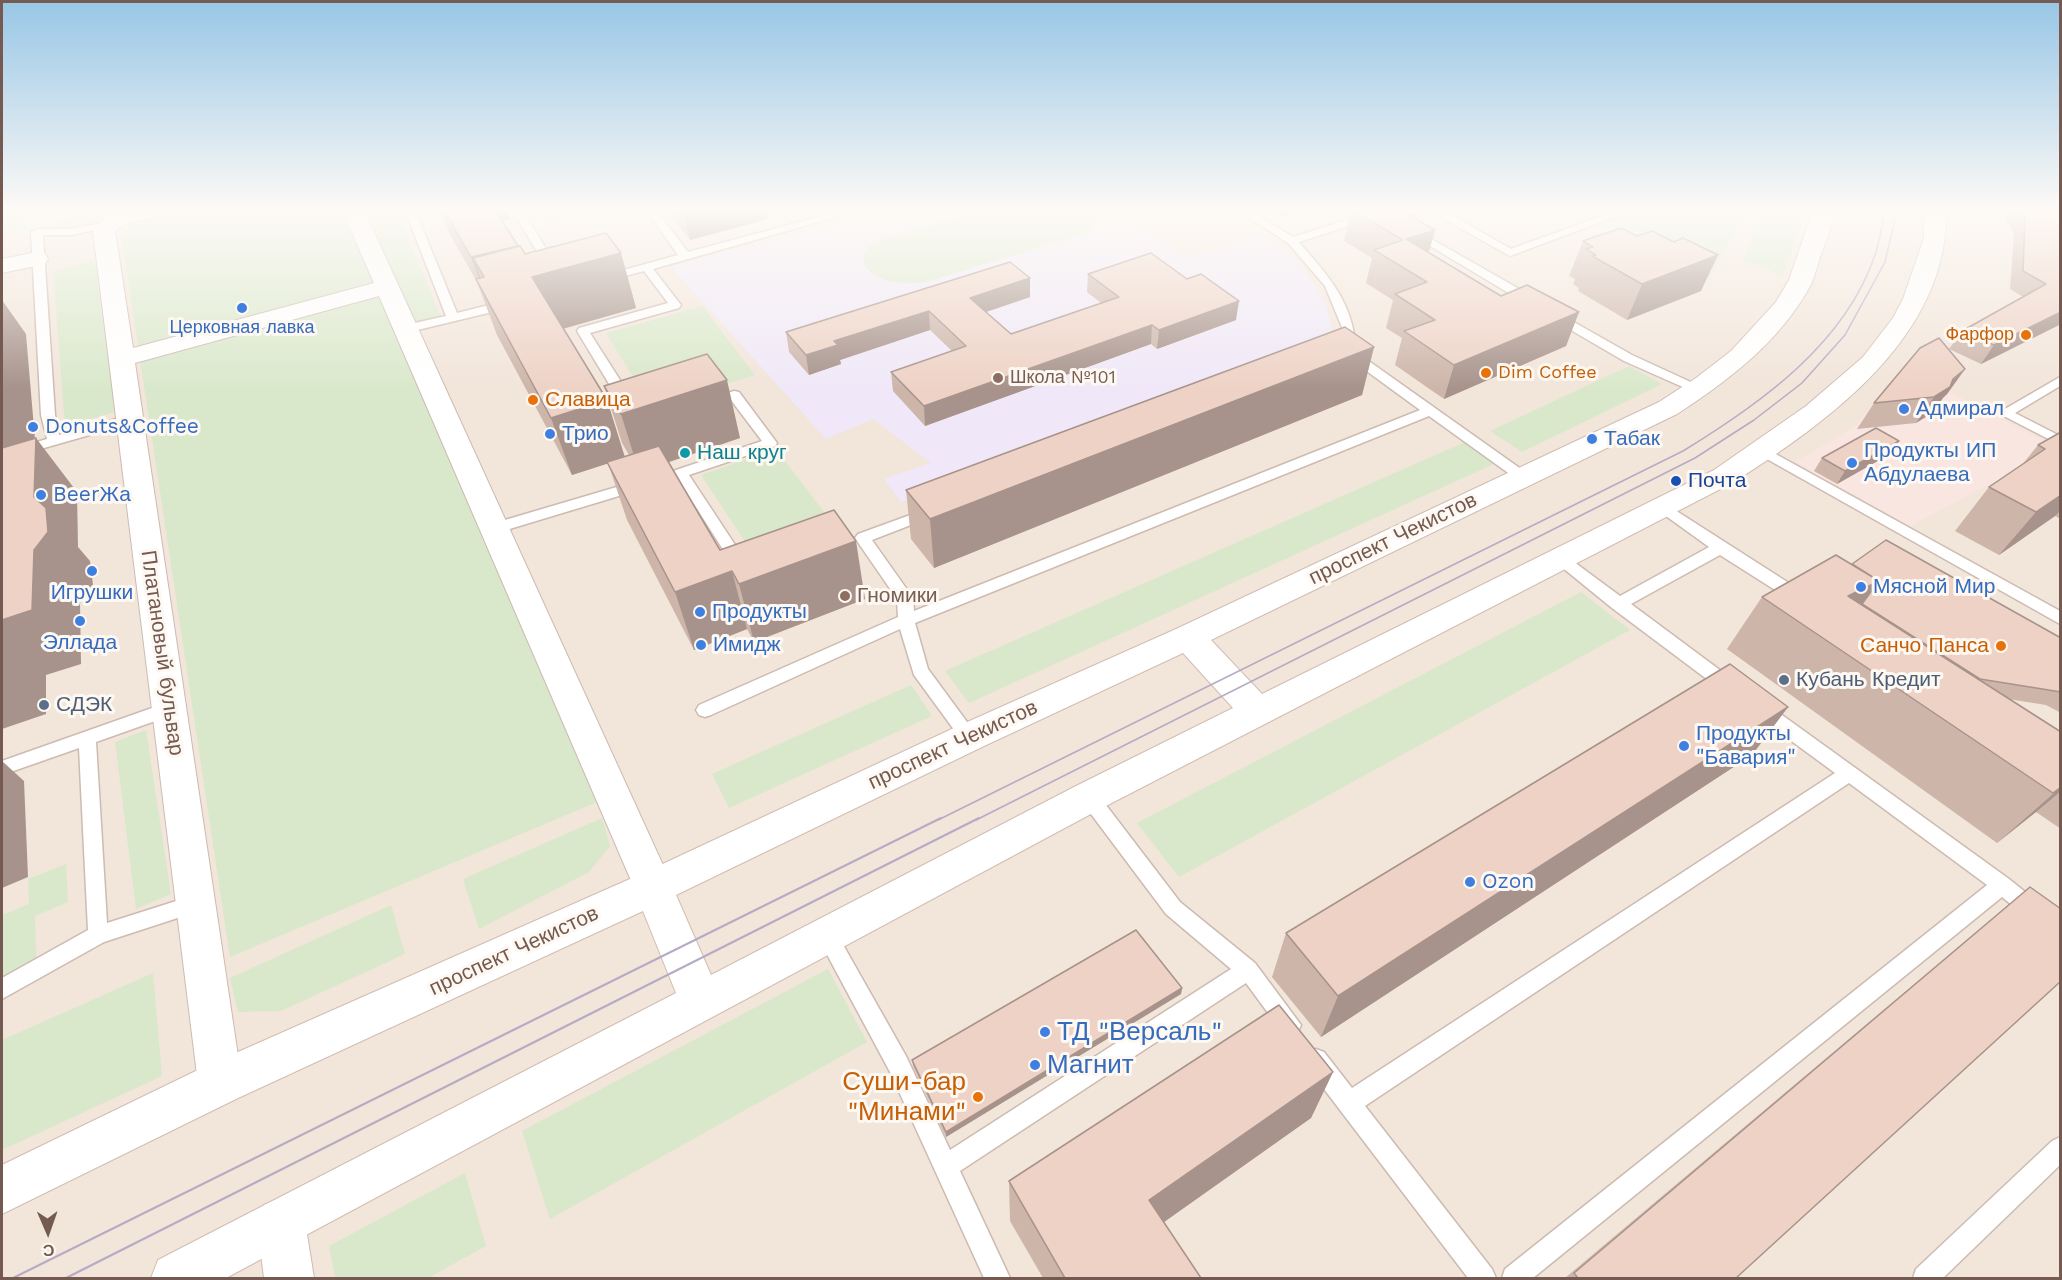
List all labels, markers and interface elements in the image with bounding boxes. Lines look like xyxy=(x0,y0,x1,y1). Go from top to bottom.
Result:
marker: Церковная лавка xyxy=(235,301,249,315)
place label: Церковная лавка xyxy=(169,317,315,339)
place label: Фарфор xyxy=(1945,324,2014,346)
marker: Фарфор xyxy=(2019,328,2033,342)
place label: Dim Coffee xyxy=(1498,362,1597,384)
marker: Dim Coffee xyxy=(1479,366,1493,380)
place label: Школа №101 xyxy=(1010,367,1116,389)
marker: Школа №101 xyxy=(991,371,1005,385)
place label: Славица xyxy=(545,387,631,413)
marker: Славица xyxy=(526,393,540,407)
place label: Адмирал xyxy=(1916,396,2004,422)
marker: Адмирал xyxy=(1897,402,1911,416)
place label: Donuts&Coffee xyxy=(45,414,199,440)
marker: Donuts&Coffee xyxy=(26,420,40,434)
place label: Трио xyxy=(562,421,609,447)
place label: Табак xyxy=(1604,426,1660,452)
marker: Трио xyxy=(543,427,557,441)
marker: Табак xyxy=(1585,432,1599,446)
place label: Продукты ИП Абдулаева xyxy=(1864,438,1996,488)
place label: Наш круг xyxy=(697,440,787,466)
marker: Наш круг xyxy=(678,446,692,460)
marker: Продукты ИП Абдулаева xyxy=(1845,456,1859,470)
place label: Почта xyxy=(1688,468,1746,494)
marker: Почта xyxy=(1669,474,1683,488)
place label: BeerЖа xyxy=(53,482,131,508)
street label: проспект Чекистов xyxy=(1305,487,1481,591)
marker: BeerЖа xyxy=(34,488,48,502)
street label: Платановый бульвар xyxy=(135,549,189,757)
marker: Игрушки xyxy=(85,564,99,578)
place label: Мясной Мир xyxy=(1873,574,1995,600)
place label: Игрушки xyxy=(51,580,133,606)
marker: Мясной Мир xyxy=(1854,580,1868,594)
place label: Гномики xyxy=(857,583,938,609)
marker: Гномики xyxy=(838,589,852,603)
place label: Продукты xyxy=(712,599,807,625)
marker: Продукты xyxy=(693,605,707,619)
marker: Эллада xyxy=(73,614,87,628)
place label: Эллада xyxy=(43,630,117,656)
place label: Имидж xyxy=(713,632,781,658)
place label: Санчо Панса xyxy=(1860,633,1989,659)
marker: Имидж xyxy=(694,638,708,652)
marker: Санчо Панса xyxy=(1994,639,2008,653)
place label: Кубань Кредит xyxy=(1796,667,1941,693)
marker: Кубань Кредит xyxy=(1777,673,1791,687)
place label: СДЭК xyxy=(56,692,112,718)
street label: проспект Чекистов xyxy=(864,695,1042,795)
marker: СДЭК xyxy=(37,698,51,712)
place label: Продукты "Бавария" xyxy=(1696,721,1796,771)
marker: Продукты "Бавария" xyxy=(1677,739,1691,753)
place label: Ozon xyxy=(1482,869,1534,895)
marker: Ozon xyxy=(1463,875,1477,889)
street label: проспект Чекистов xyxy=(425,901,603,1001)
place label: ТД "Версаль" xyxy=(1057,1016,1222,1048)
marker: ТД "Версаль" xyxy=(1038,1025,1052,1039)
place label: Магнит xyxy=(1047,1049,1134,1081)
marker: Магнит xyxy=(1028,1058,1042,1072)
place label: Суши-бар "Минами" xyxy=(842,1066,966,1128)
marker: Суши-бар "Минами" xyxy=(971,1090,985,1104)
north arrow xyxy=(18,1202,78,1262)
text: С xyxy=(43,1241,55,1260)

